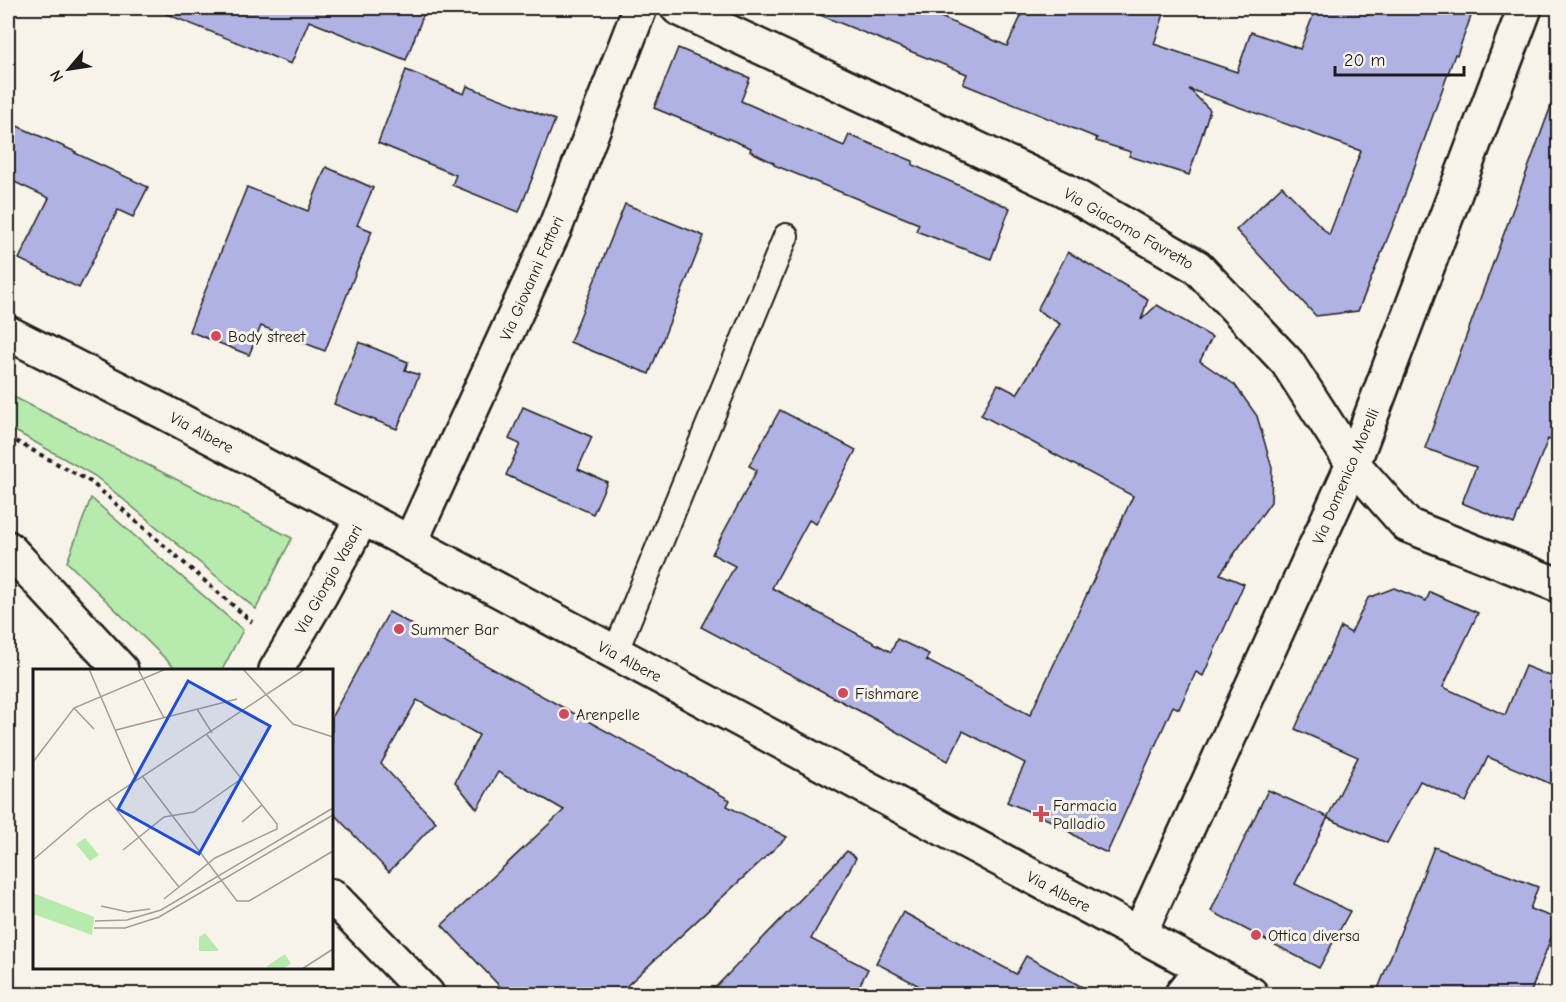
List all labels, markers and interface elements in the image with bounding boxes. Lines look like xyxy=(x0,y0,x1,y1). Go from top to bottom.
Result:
north arrow xyxy=(39,39,99,99)
scale bar xyxy=(1335,39,1464,77)
text: 20 m xyxy=(1344,50,1385,71)
text: N xyxy=(46,67,67,85)
street label: Via Giacomo Favretto xyxy=(1060,184,1197,273)
street label: Via Giovanni Fattori xyxy=(496,213,567,343)
place label: Body street xyxy=(228,328,306,346)
marker: Body street xyxy=(209,329,223,343)
street label: Via Domenico Morelli xyxy=(1309,406,1383,547)
street label: Via Albere xyxy=(167,409,236,457)
street label: Via Giorgio Vasari xyxy=(291,522,366,637)
place label: Summer Bar xyxy=(411,621,499,639)
marker: Summer Bar xyxy=(392,622,406,636)
street label: Via Albere xyxy=(595,638,664,686)
inset map xyxy=(33,669,333,969)
place label: Fishmare xyxy=(855,685,919,703)
marker: Fishmare xyxy=(836,686,850,700)
place label: Arenpelle xyxy=(576,706,640,724)
marker: Arenpelle xyxy=(557,707,571,721)
place label: Farmacia Palladio xyxy=(1053,797,1117,833)
marker: Farmacia Palladio xyxy=(1034,807,1048,821)
street label: Via Albere xyxy=(1024,868,1093,916)
place label: Ottica diversa xyxy=(1268,927,1360,945)
marker: Ottica diversa xyxy=(1249,928,1263,942)

